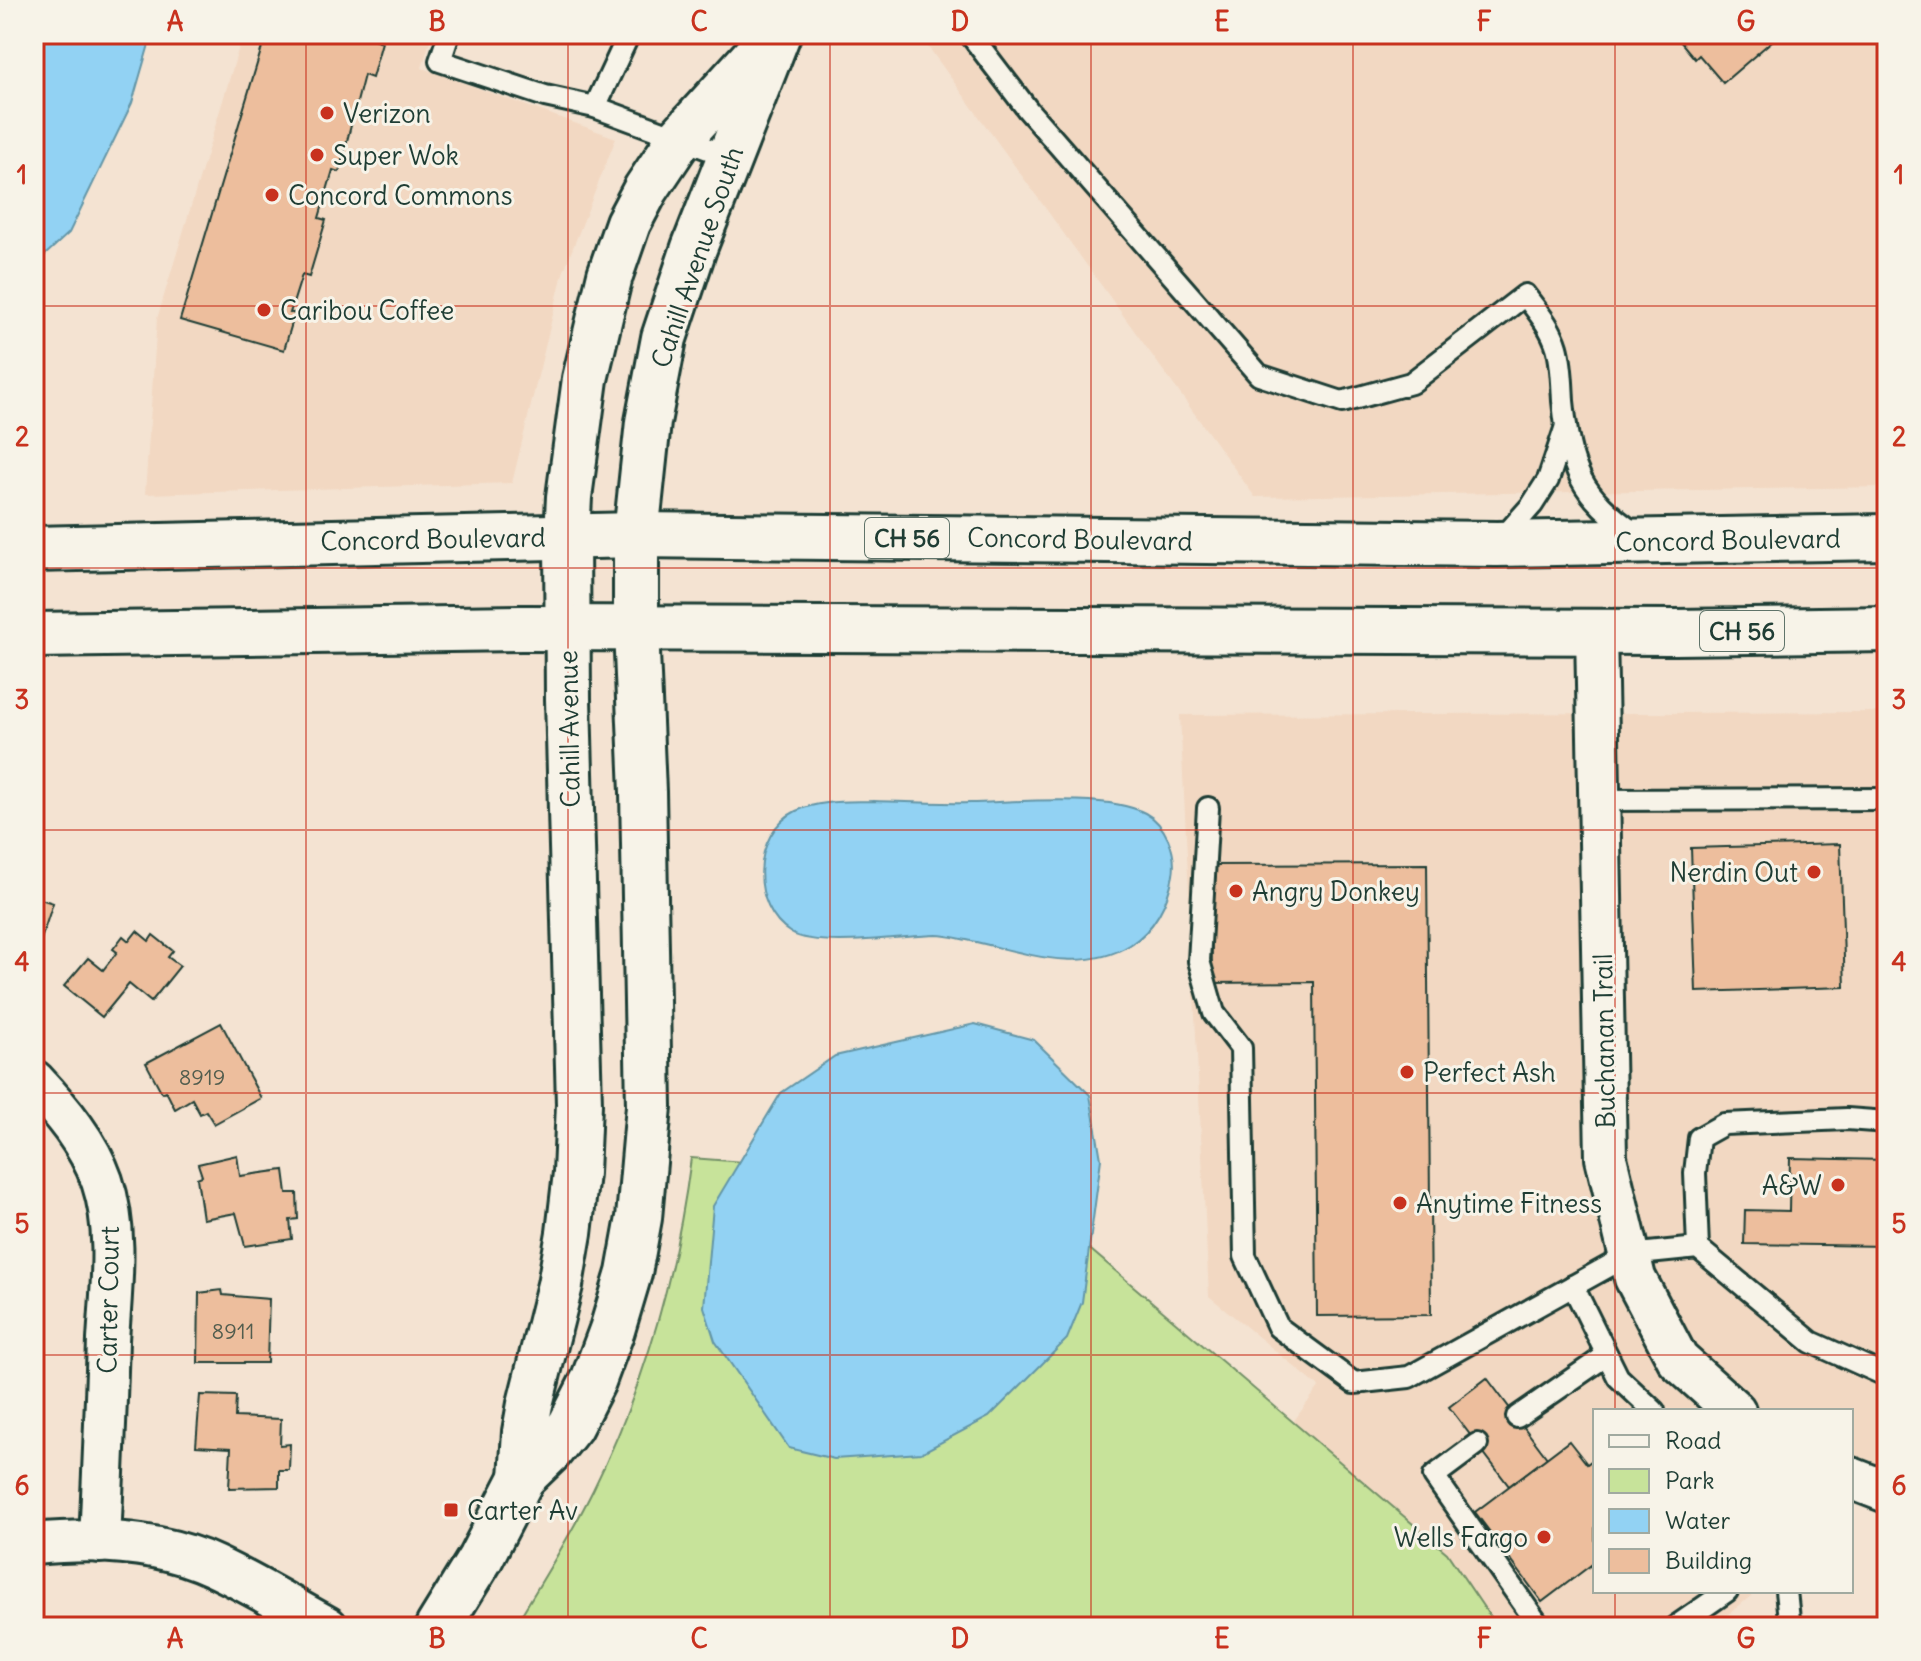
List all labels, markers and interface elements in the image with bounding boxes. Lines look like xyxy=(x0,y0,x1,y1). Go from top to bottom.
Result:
text: A xyxy=(167,5,184,38)
text: B xyxy=(428,5,446,38)
text: C xyxy=(690,5,708,38)
text: D xyxy=(951,5,969,38)
text: E xyxy=(1214,5,1230,38)
text: F xyxy=(1477,5,1492,38)
text: G xyxy=(1737,5,1756,38)
place label: Verizon xyxy=(343,97,431,130)
marker: Verizon xyxy=(318,104,336,122)
place label: Super Wok xyxy=(333,139,459,172)
street label: Cahill Avenue South xyxy=(644,142,750,372)
marker: Super Wok xyxy=(308,146,326,164)
text: 1 xyxy=(17,158,27,191)
text: 1 xyxy=(1894,158,1904,191)
place label: Concord Commons xyxy=(288,179,512,212)
marker: Concord Commons xyxy=(263,186,281,204)
place label: Caribou Coffee xyxy=(280,294,454,327)
marker: Caribou Coffee xyxy=(255,301,273,319)
text: 2 xyxy=(15,420,29,453)
text: 2 xyxy=(1892,420,1906,453)
road number: CH 56 xyxy=(865,518,949,558)
street label: Concord Boulevard xyxy=(320,521,546,557)
street label: Concord Boulevard xyxy=(967,521,1193,557)
street label: Concord Boulevard xyxy=(1615,522,1841,558)
road number: CH 56 xyxy=(1700,611,1784,651)
street label: Cahill Avenue xyxy=(551,650,587,808)
text: 3 xyxy=(15,683,29,716)
text: 3 xyxy=(1892,683,1906,716)
place label: Nerdin Out xyxy=(1669,856,1798,889)
marker: Nerdin Out xyxy=(1805,863,1823,881)
place label: Angry Donkey xyxy=(1252,875,1420,908)
marker: Angry Donkey xyxy=(1227,882,1245,900)
text: 4 xyxy=(14,945,30,978)
text: 4 xyxy=(1891,945,1907,978)
street label: Buchanan Trail xyxy=(1586,953,1622,1129)
place label: Perfect Ash xyxy=(1423,1056,1556,1089)
house number: 8919 xyxy=(179,1063,225,1091)
marker: Perfect Ash xyxy=(1398,1063,1416,1081)
place label: A&W xyxy=(1762,1169,1822,1202)
marker: A&W xyxy=(1829,1176,1847,1194)
place label: Anytime Fitness xyxy=(1416,1187,1602,1220)
marker: Anytime Fitness xyxy=(1391,1194,1409,1212)
text: 5 xyxy=(15,1207,30,1240)
text: 5 xyxy=(1892,1207,1907,1240)
street label: Carter Court xyxy=(90,1226,126,1374)
house number: 8911 xyxy=(212,1317,254,1345)
legend xyxy=(1593,1409,1853,1593)
text: Road xyxy=(1665,1425,1721,1455)
text: Park xyxy=(1665,1465,1715,1495)
text: 6 xyxy=(14,1469,30,1502)
text: 6 xyxy=(1891,1469,1907,1502)
place label: Carter Av xyxy=(467,1494,578,1527)
marker: Carter Av xyxy=(442,1501,460,1519)
text: Water xyxy=(1665,1505,1730,1535)
place label: Wells Fargo xyxy=(1394,1521,1528,1554)
marker: Wells Fargo xyxy=(1535,1528,1553,1546)
text: Building xyxy=(1665,1545,1752,1575)
text: A xyxy=(167,1622,184,1655)
text: B xyxy=(428,1622,446,1655)
text: C xyxy=(690,1622,708,1655)
text: D xyxy=(951,1622,969,1655)
text: E xyxy=(1214,1622,1230,1655)
text: F xyxy=(1477,1622,1492,1655)
text: G xyxy=(1737,1622,1756,1655)

